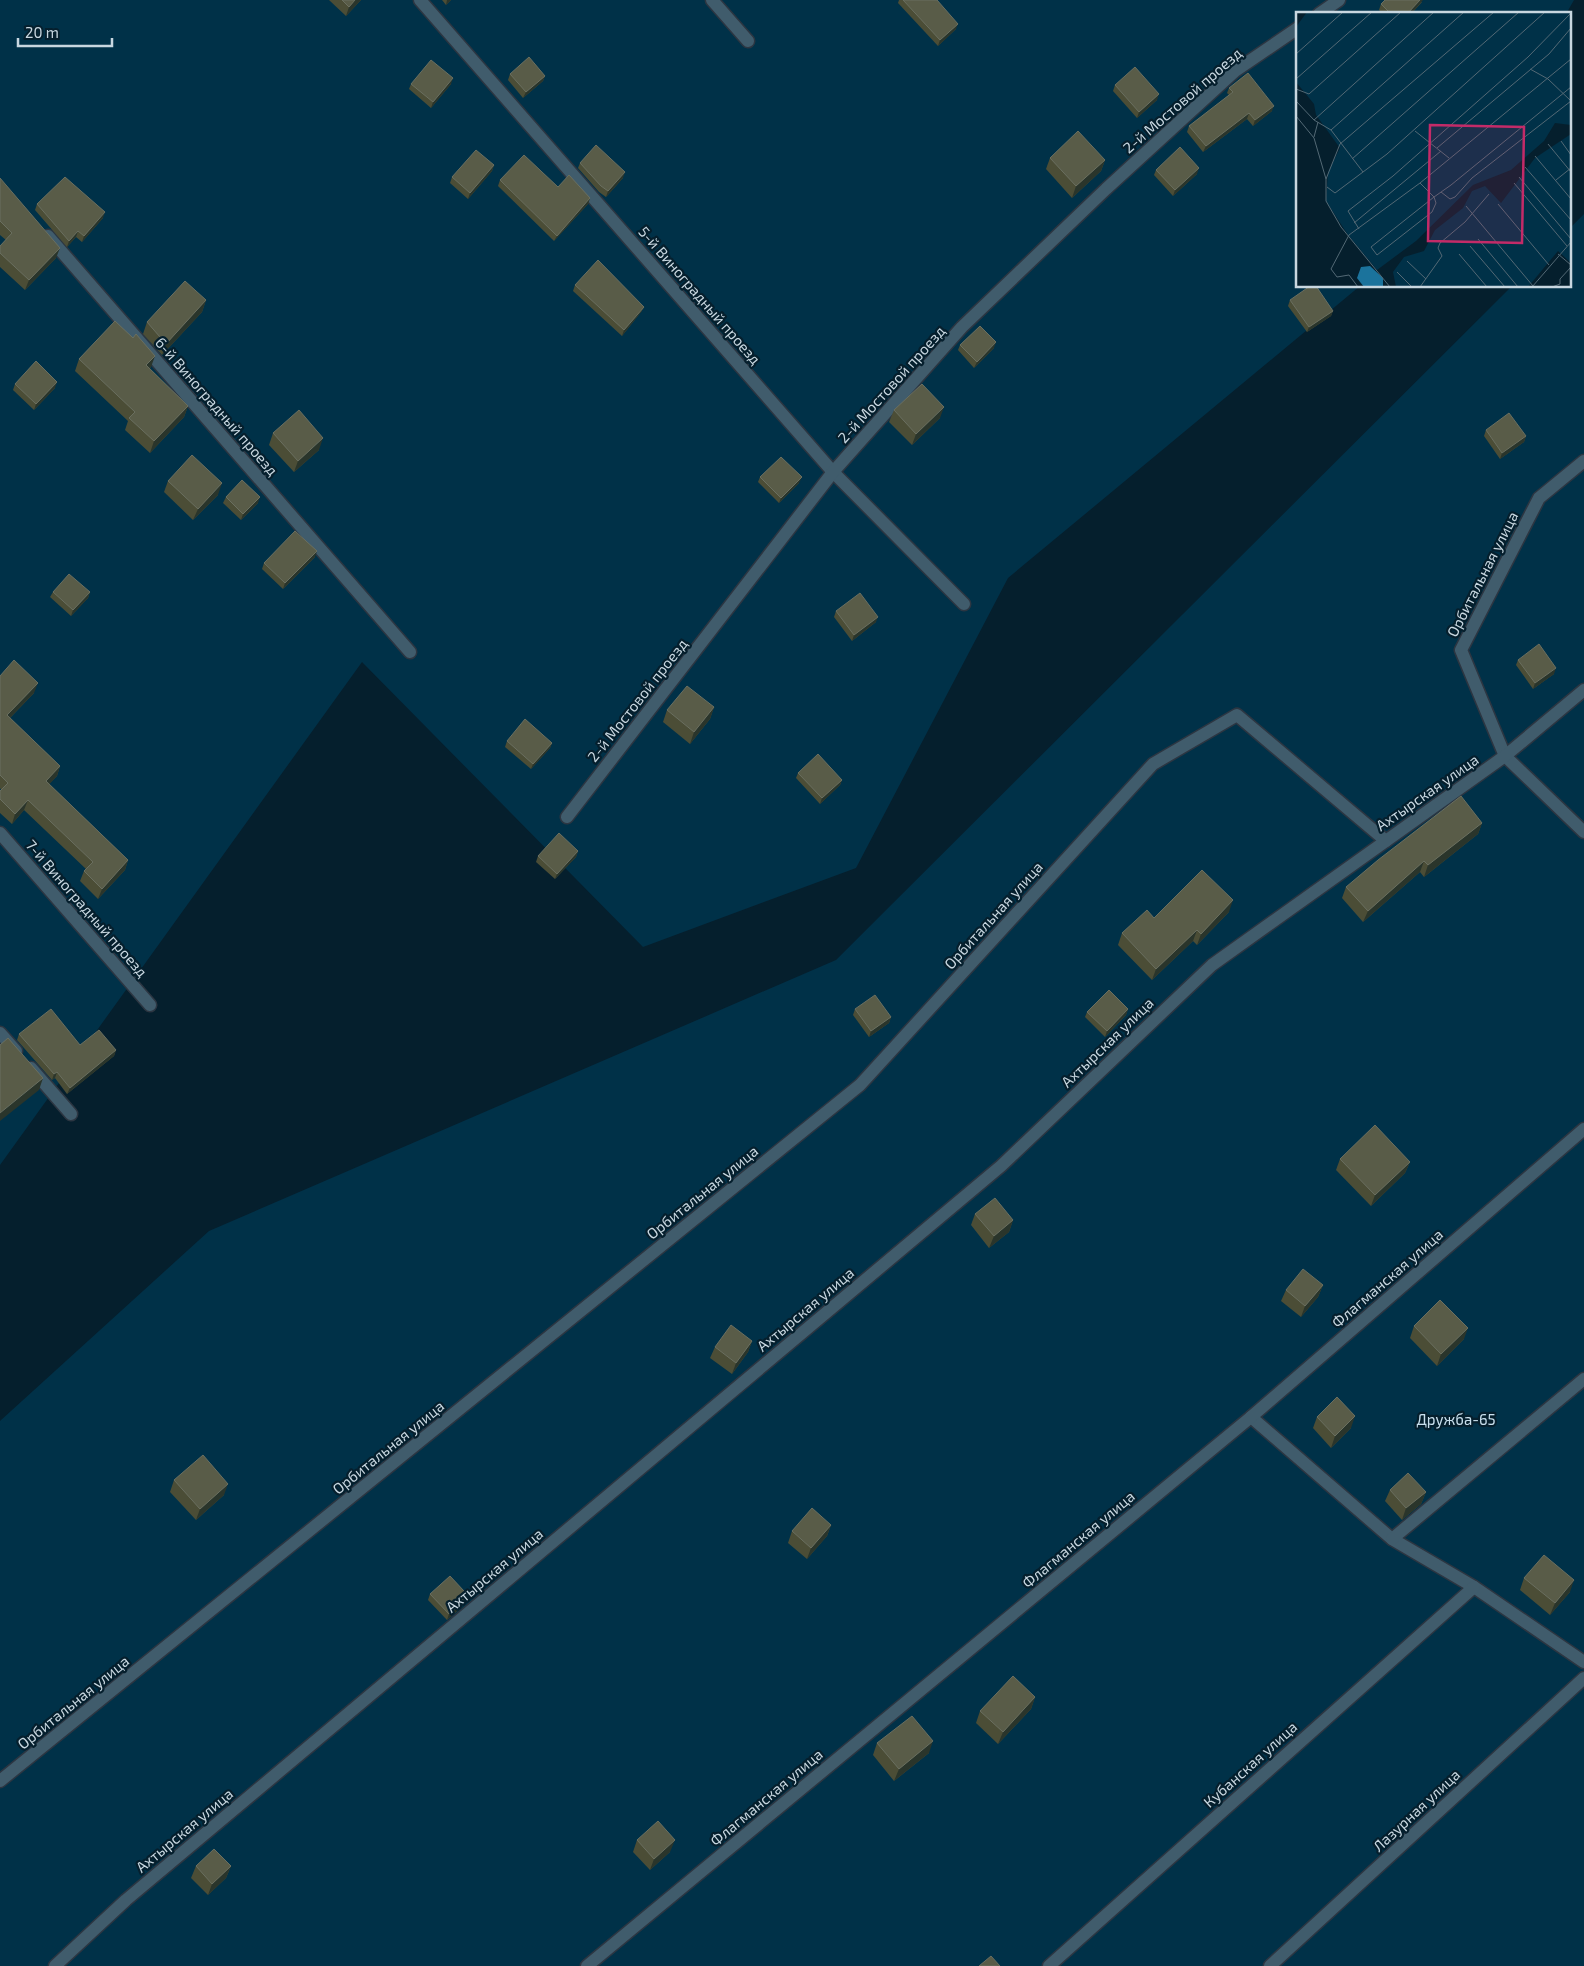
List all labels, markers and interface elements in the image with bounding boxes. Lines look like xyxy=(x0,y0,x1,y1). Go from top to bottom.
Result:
inset map xyxy=(1296,12,1572,288)
scale bar xyxy=(18,15,111,47)
text: 20 m xyxy=(25,23,59,41)
street label: 2-й Мостовой проезд xyxy=(1119,43,1245,156)
street label: 5-й Виноградный проезд xyxy=(635,222,765,368)
street label: 2-й Мостовой проезд xyxy=(834,322,948,446)
street label: 6-й Виноградный проезд xyxy=(152,333,282,479)
street label: Орбитальная улица xyxy=(1443,508,1522,640)
street label: 2-й Мостовой проезд xyxy=(583,635,691,765)
street label: Ахтырская улица xyxy=(1372,750,1482,835)
street label: 7-й Виноградный проезд xyxy=(22,836,152,981)
street label: Орбитальная улица xyxy=(940,858,1047,973)
street label: Ахтырская улица xyxy=(1057,993,1158,1091)
street label: Орбитальная улица xyxy=(643,1141,762,1243)
street label: Флагманская улица xyxy=(1328,1225,1447,1332)
street label: Ахтырская улица xyxy=(753,1263,858,1356)
street label: Орбитальная улица xyxy=(329,1396,448,1498)
park label: Дружба-65 xyxy=(1416,1410,1496,1429)
street label: Флагманская улица xyxy=(1018,1487,1139,1592)
street label: Ахтырская улица xyxy=(442,1524,547,1617)
street label: Орбитальная улица xyxy=(14,1651,133,1753)
street label: Кубанская улица xyxy=(1200,1717,1301,1811)
street label: Флагманская улица xyxy=(706,1745,827,1850)
street label: Лазурная улица xyxy=(1369,1765,1464,1856)
street label: Ахтырская улица xyxy=(132,1784,237,1877)

